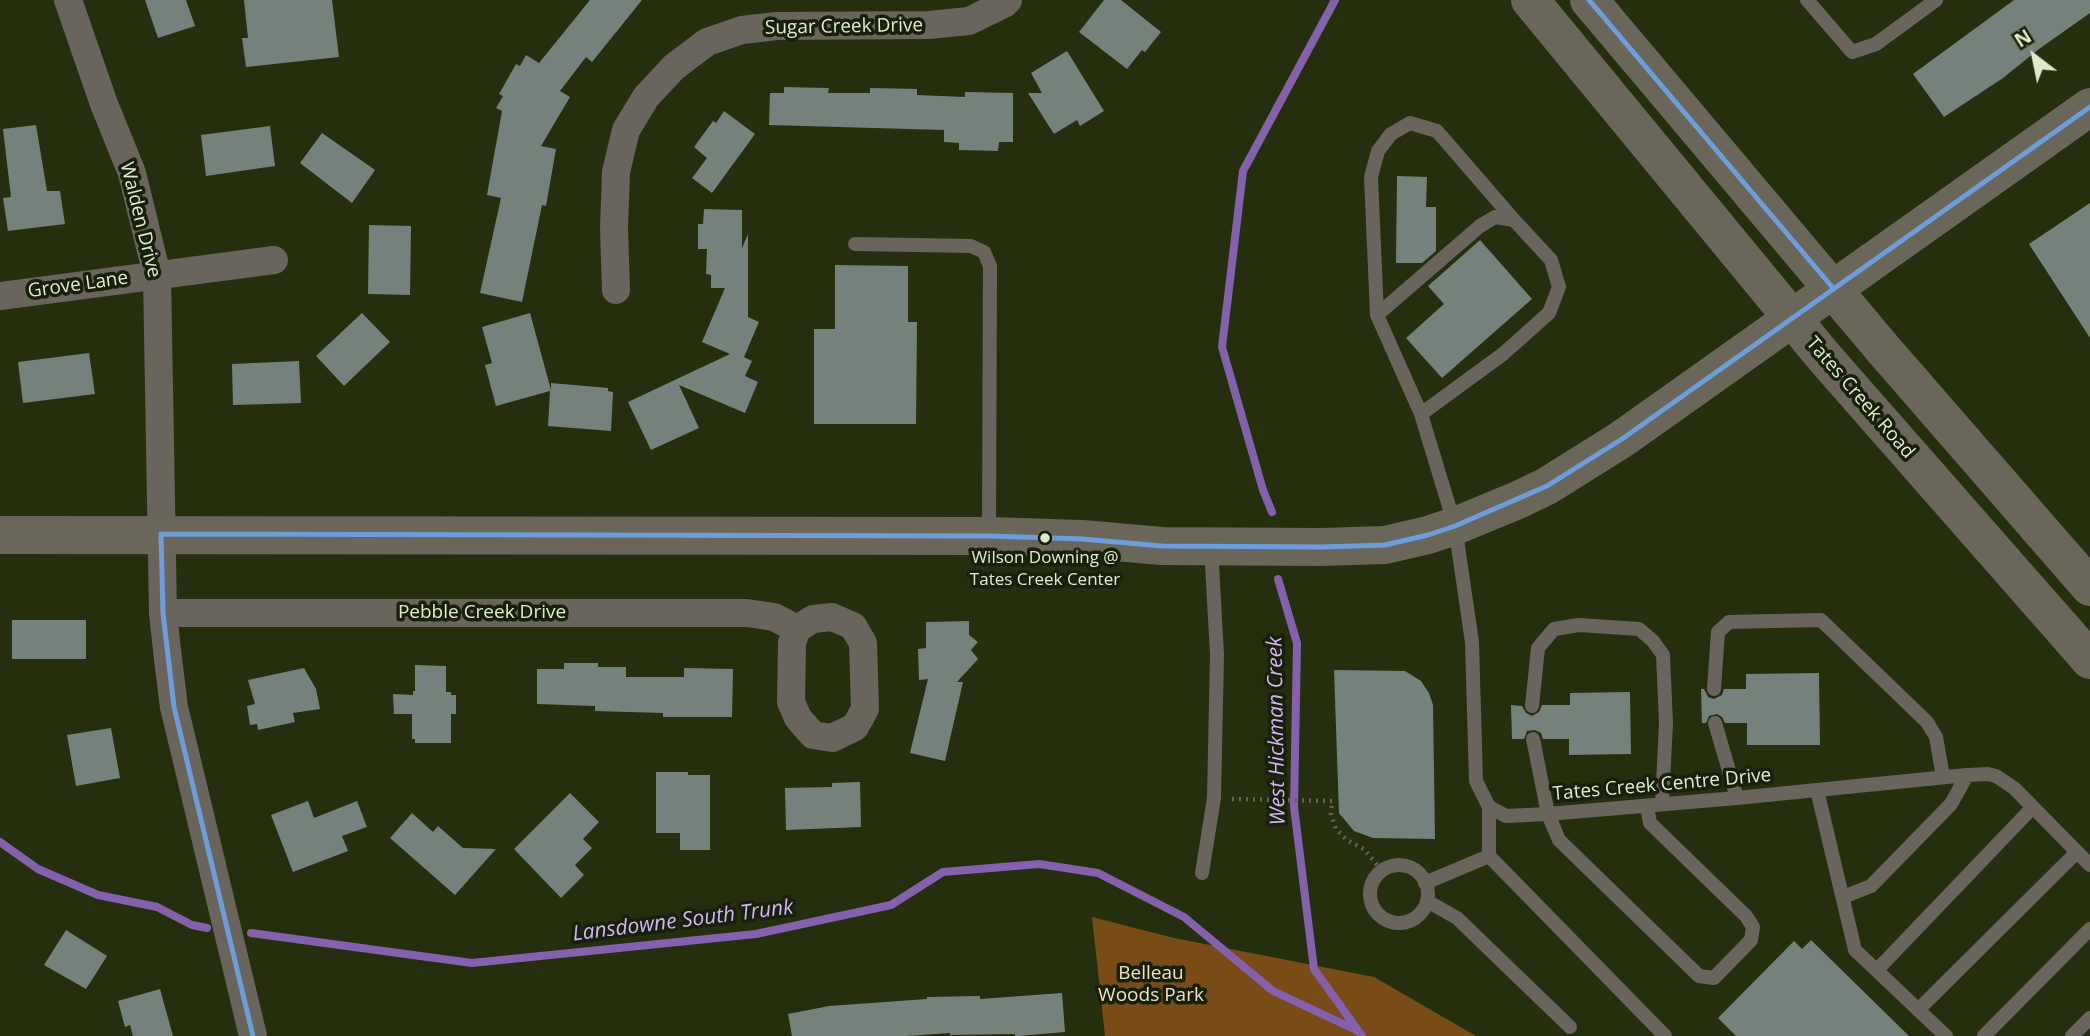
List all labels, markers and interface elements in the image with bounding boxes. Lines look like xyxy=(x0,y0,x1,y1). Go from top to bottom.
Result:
street label: Sugar Creek Drive xyxy=(765,14,923,40)
north arrow xyxy=(1999,21,2069,91)
text: N xyxy=(2009,23,2036,53)
street label: Walden Drive xyxy=(115,160,165,280)
street label: Grove Lane xyxy=(26,267,130,303)
street label: Tates Creek Road xyxy=(1801,332,1919,464)
marker: Wilson Downing @ Tates Creek Center xyxy=(1038,531,1052,545)
place label: Wilson Downing @ Tates Creek Center xyxy=(970,548,1120,588)
street label: Pebble Creek Drive xyxy=(398,602,566,624)
water label: West Hickman Creek xyxy=(1263,636,1291,826)
street label: Tates Creek Centre Drive xyxy=(1552,764,1772,806)
water label: Lansdowne South Trunk xyxy=(571,895,795,947)
park label: Belleau Woods Park xyxy=(1098,963,1204,1007)

